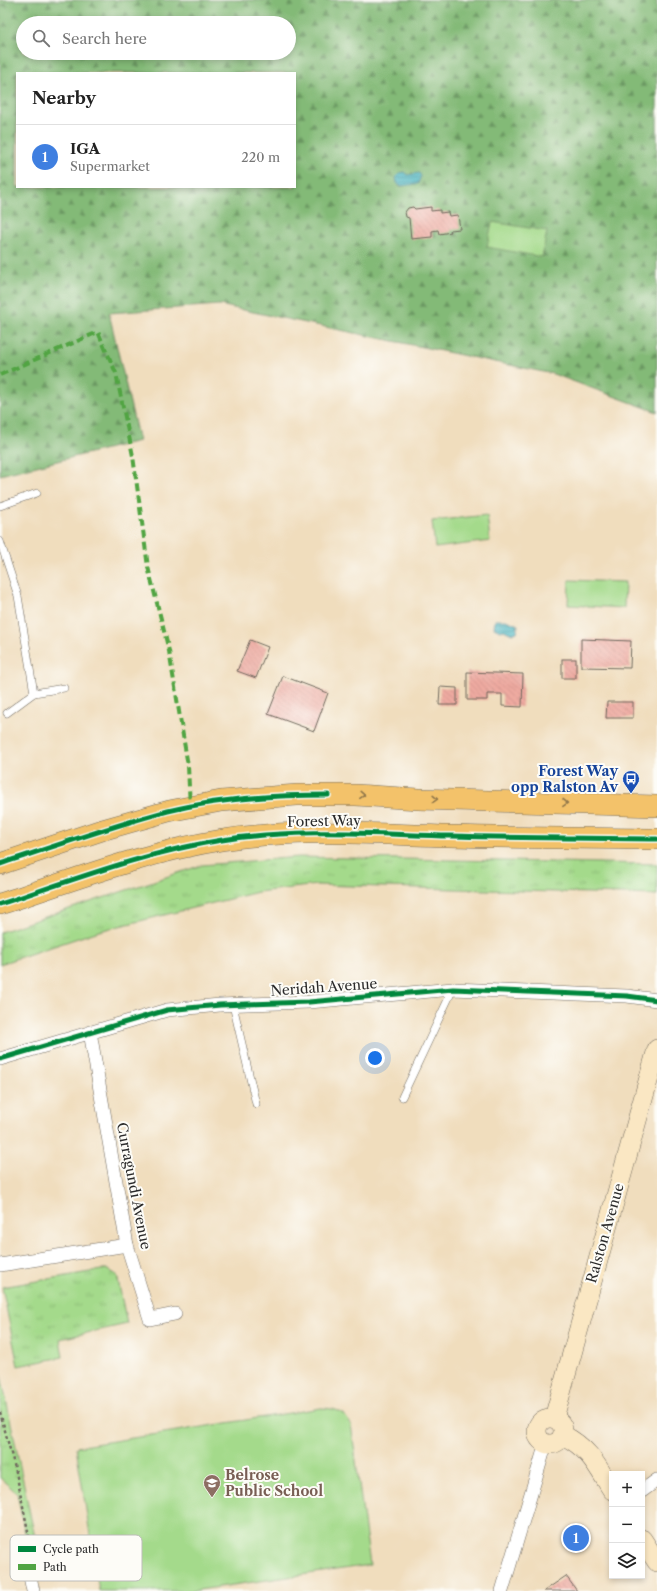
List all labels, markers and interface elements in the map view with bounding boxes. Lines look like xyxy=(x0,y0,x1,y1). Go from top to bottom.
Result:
search box xyxy=(16,16,296,60)
icon: search xyxy=(30,27,52,49)
text: Search here xyxy=(62,29,147,48)
text: Nearby xyxy=(32,88,96,108)
text: IGA xyxy=(70,139,100,158)
text: 1 xyxy=(42,149,48,165)
text: 220 m xyxy=(241,149,280,165)
text: Supermarket xyxy=(70,158,150,174)
place label: Forest Way opp Ralston Av xyxy=(511,762,618,796)
bus stop icon: Forest Way opp Ralston Av xyxy=(621,769,641,794)
one-way arrow xyxy=(359,791,365,800)
one-way arrow xyxy=(432,795,438,803)
one-way arrow xyxy=(562,799,568,808)
street label: Forest Way xyxy=(287,811,361,831)
street label: Neridah Avenue xyxy=(270,974,378,1000)
your location xyxy=(365,1048,385,1068)
street label: Curragundi Avenue xyxy=(113,1121,155,1251)
street label: Ralston Avenue xyxy=(582,1181,628,1285)
place label: Belrose Public School xyxy=(225,1466,323,1500)
map controls xyxy=(609,1471,645,1579)
button: + xyxy=(609,1471,645,1507)
school or university icon: Belrose Public School xyxy=(202,1473,222,1498)
button: − xyxy=(609,1507,645,1543)
pin: 1 xyxy=(563,1523,589,1553)
legend xyxy=(10,1535,142,1581)
text: Cycle path xyxy=(43,1542,99,1556)
button: layers xyxy=(609,1543,645,1579)
text: Path xyxy=(43,1560,67,1574)

